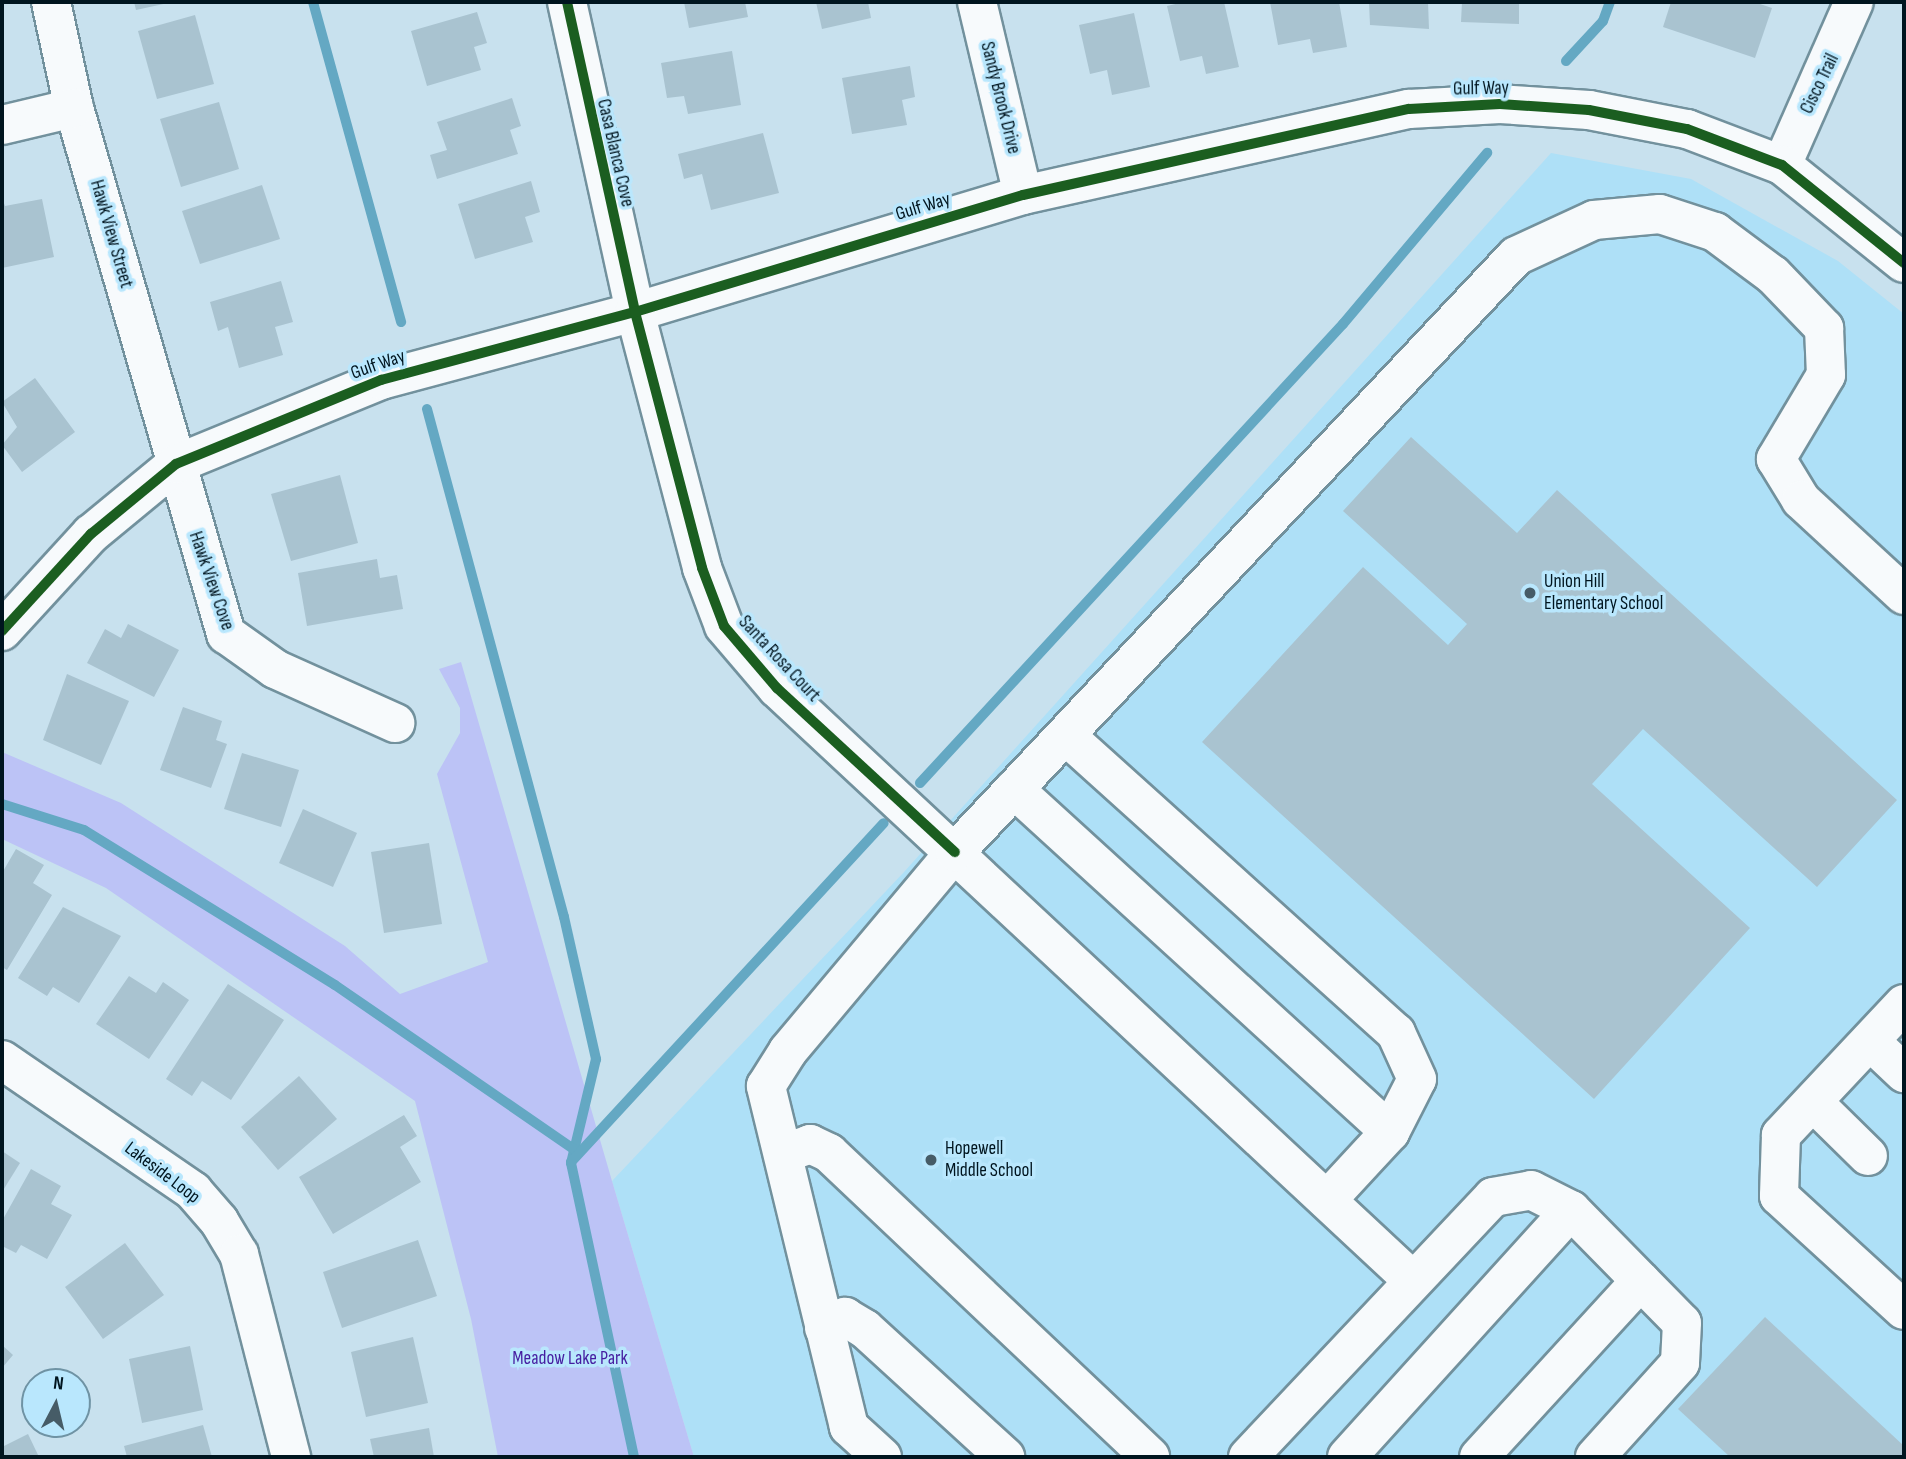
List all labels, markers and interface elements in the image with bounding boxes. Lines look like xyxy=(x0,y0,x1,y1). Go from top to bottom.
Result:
street label: Sandy Brook Drive xyxy=(975,40,1025,156)
street label: Cisco Trail xyxy=(1796,50,1844,118)
street label: Gulf Way xyxy=(1453,77,1509,101)
street label: Casa Blanca Cove xyxy=(592,97,638,209)
street label: Hawk View Street xyxy=(85,177,137,291)
street label: Gulf Way xyxy=(893,188,953,226)
street label: Gulf Way xyxy=(348,345,408,385)
street label: Hawk View Cove xyxy=(183,529,239,633)
place label: Union Hill Elementary School xyxy=(1544,571,1663,615)
marker: Union Hill Elementary School xyxy=(1522,585,1538,601)
street label: Santa Rosa Court xyxy=(733,611,825,707)
street label: Lakeside Loop xyxy=(120,1137,204,1209)
place label: Hopewell Middle School xyxy=(945,1138,1033,1182)
marker: Hopewell Middle School xyxy=(923,1152,939,1168)
park label: Meadow Lake Park xyxy=(512,1348,628,1370)
north arrow xyxy=(21,1368,91,1438)
text: N xyxy=(52,1372,65,1396)

